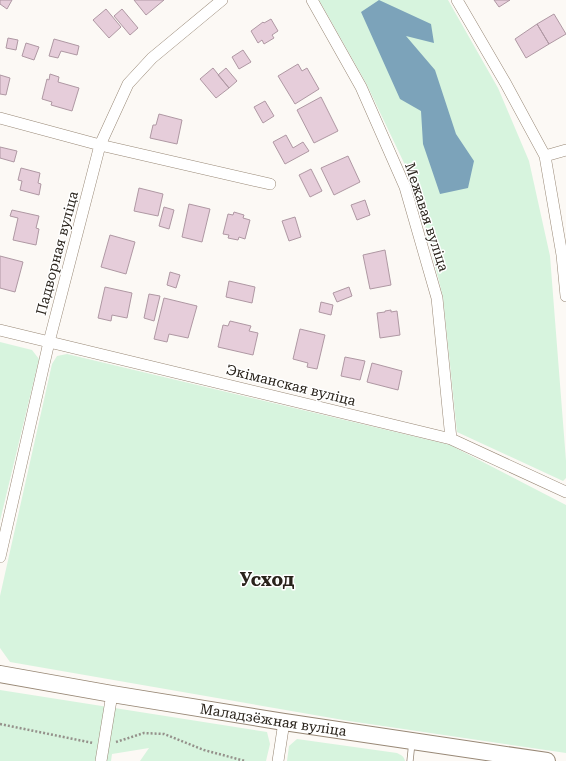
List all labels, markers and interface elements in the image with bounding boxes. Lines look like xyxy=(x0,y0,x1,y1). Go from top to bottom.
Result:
street label: Межавая вуліца xyxy=(402,161,452,274)
street label: Падворная вуліца xyxy=(33,189,81,317)
street label: Экіманская вуліца xyxy=(225,361,358,409)
district label: Усход xyxy=(240,569,295,590)
street label: Маладзёжная вуліца xyxy=(199,700,348,739)

